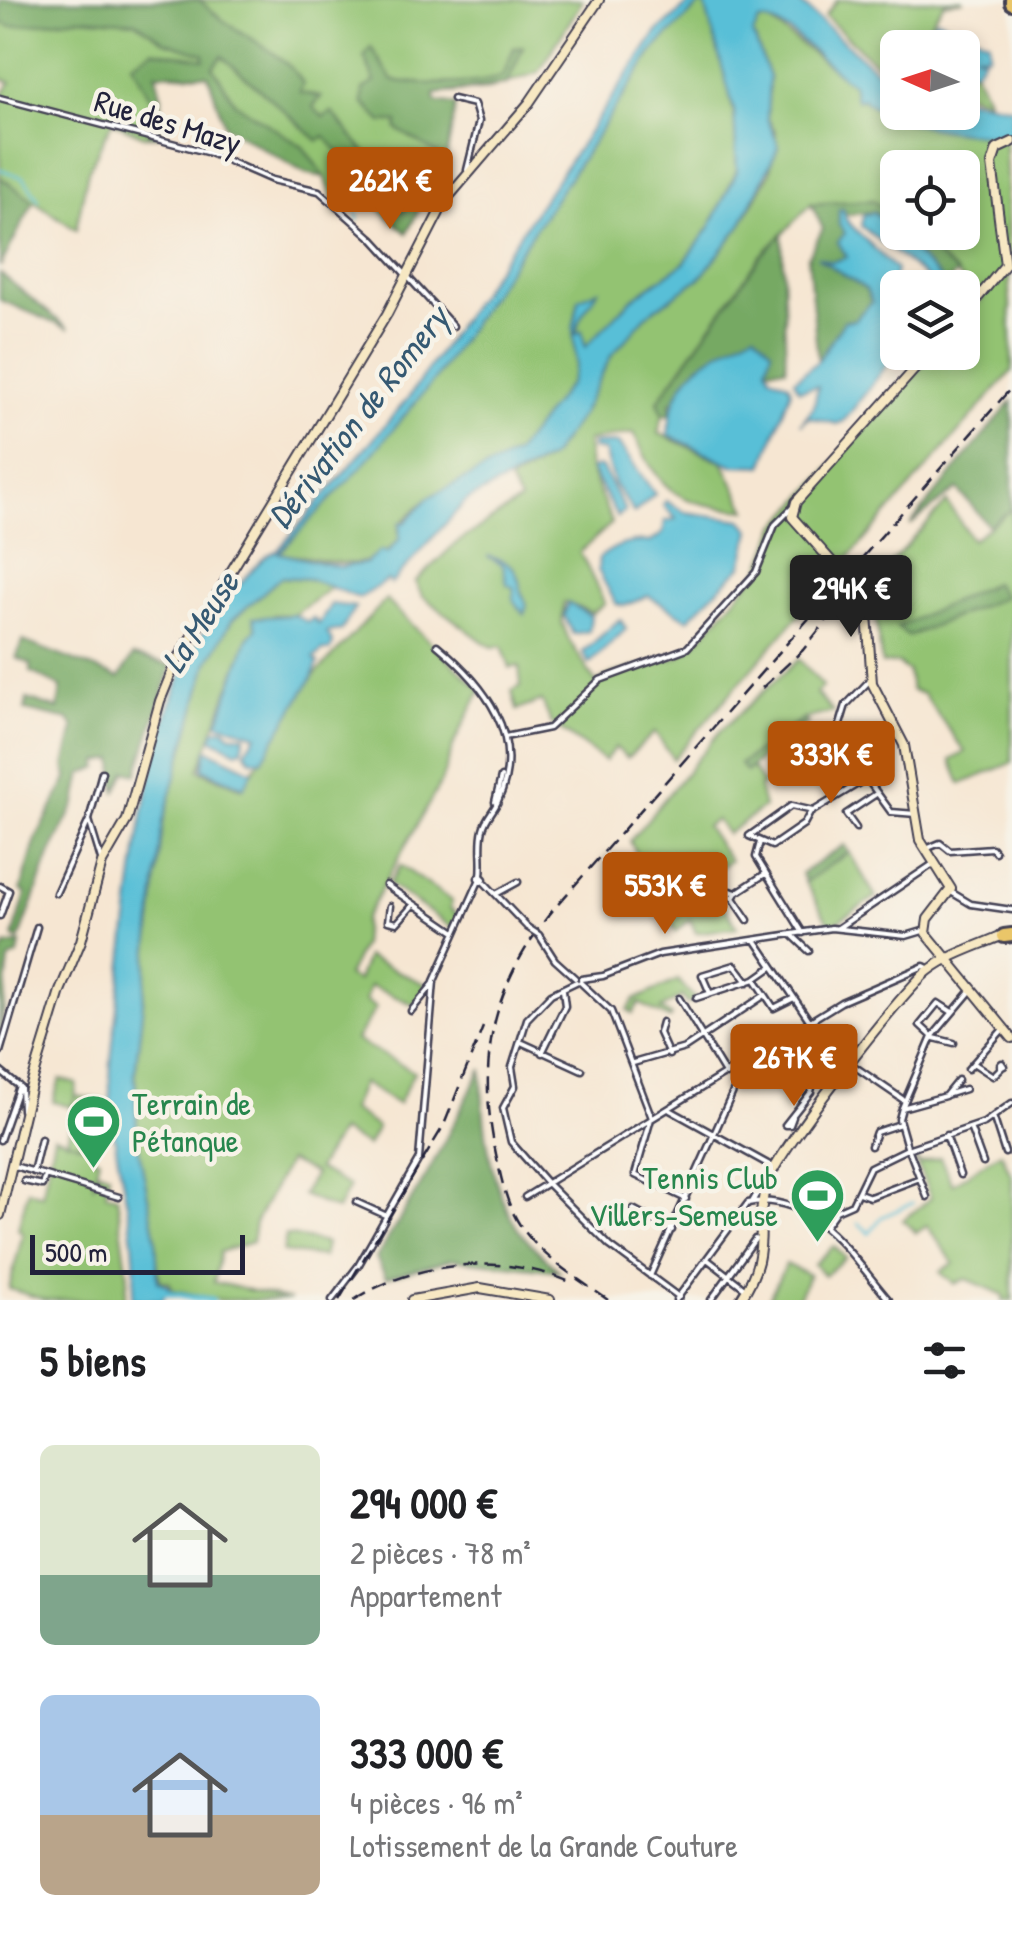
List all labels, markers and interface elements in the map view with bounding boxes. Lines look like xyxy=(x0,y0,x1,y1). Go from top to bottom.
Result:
north arrow xyxy=(880,30,980,130)
map controls xyxy=(880,30,980,370)
street label: Rue des Mazy xyxy=(90,79,247,164)
pin: 262K € xyxy=(309,147,471,232)
button: locate xyxy=(880,150,980,250)
text: 262K € xyxy=(349,158,431,201)
button: layers xyxy=(880,270,980,370)
water label: Dérivation de Romery xyxy=(256,294,461,537)
pin: 294K € xyxy=(770,555,932,640)
water label: La Meuse xyxy=(150,561,251,681)
text: 294K € xyxy=(812,566,890,609)
pin: 333K € xyxy=(750,721,912,806)
text: 333K € xyxy=(790,732,872,775)
pin: 553K € xyxy=(584,852,746,937)
text: 553K € xyxy=(625,863,705,906)
pin: 267K € xyxy=(713,1024,875,1109)
text: 267K € xyxy=(752,1035,836,1078)
place label: Terrain de Pétanque xyxy=(132,1082,251,1162)
sports icon: Terrain de Pétanque xyxy=(63,1092,123,1171)
place label: Tennis Club Villers-Semeuse xyxy=(589,1156,778,1236)
sports icon: Tennis Club Villers-Semeuse xyxy=(787,1166,847,1245)
scale bar xyxy=(30,1230,245,1274)
text: 500 m xyxy=(45,1233,107,1271)
text: 5 biens xyxy=(40,1332,146,1389)
icon: filters xyxy=(917,1333,972,1388)
text: 294 000 € xyxy=(350,1474,497,1531)
icon: home xyxy=(120,1485,240,1605)
text: 2 pièces · 78 m² xyxy=(350,1531,531,1574)
text: Appartement xyxy=(350,1574,502,1617)
text: 333 000 € xyxy=(350,1724,502,1781)
icon: home xyxy=(120,1735,240,1855)
text: 4 pièces · 96 m² xyxy=(350,1781,523,1824)
text: Lotissement de la Grande Couture xyxy=(350,1824,738,1867)

